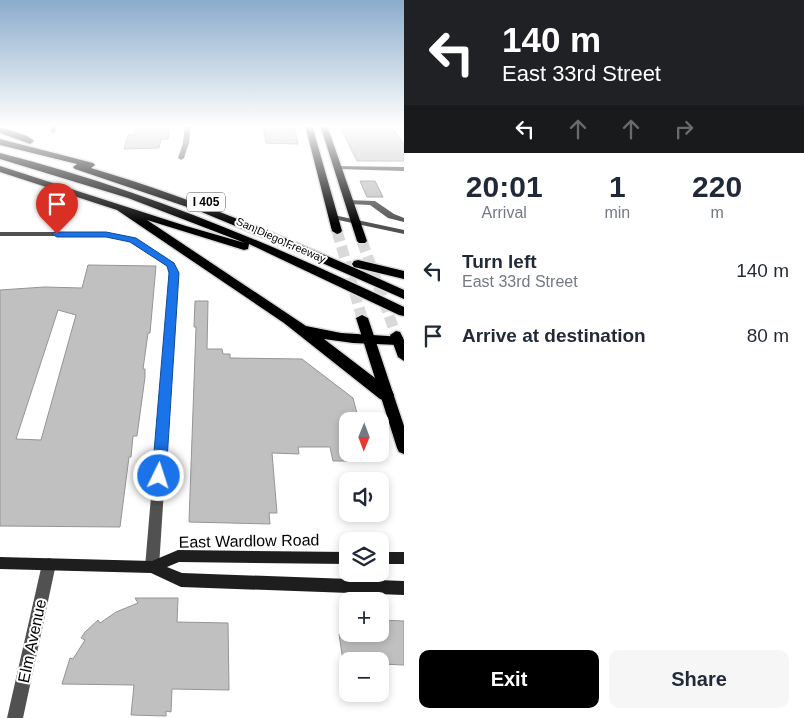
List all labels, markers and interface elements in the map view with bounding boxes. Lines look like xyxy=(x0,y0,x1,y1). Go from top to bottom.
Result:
icon: left xyxy=(419,20,484,85)
text: 140 m xyxy=(502,20,601,59)
text: East 33rd Street xyxy=(502,61,661,86)
icon: left xyxy=(511,115,539,143)
icon: ahead xyxy=(564,115,592,143)
icon: ahead xyxy=(617,115,645,143)
icon: right xyxy=(670,115,698,143)
text: 20:01 xyxy=(466,170,543,203)
text: 1 xyxy=(609,170,626,203)
text: 220 xyxy=(692,170,742,203)
pin xyxy=(36,183,78,234)
icon: arrive xyxy=(43,190,71,218)
road number: I 405 xyxy=(187,192,225,212)
text: Arrival xyxy=(482,204,527,221)
text: min xyxy=(604,204,630,221)
text: m xyxy=(710,204,724,221)
street label: San Diego Freeway xyxy=(234,215,328,265)
text: Turn left xyxy=(462,251,537,272)
icon: left xyxy=(419,257,447,285)
text: 140 m xyxy=(736,260,789,281)
text: East 33rd Street xyxy=(462,273,578,290)
icon: arrive xyxy=(419,322,447,350)
text: Arrive at destination xyxy=(462,325,646,346)
text: 80 m xyxy=(747,325,789,346)
north arrow xyxy=(339,412,389,462)
map controls xyxy=(339,412,389,702)
position arrow xyxy=(132,449,184,501)
button: sound xyxy=(339,472,389,522)
street label: East Wardlow Road xyxy=(178,531,320,551)
button: layers xyxy=(339,532,389,582)
button: + xyxy=(339,592,389,642)
street label: Elm Avenue xyxy=(15,598,49,684)
button: Exit xyxy=(419,650,599,708)
button: Share xyxy=(609,650,789,708)
button: − xyxy=(339,652,389,702)

